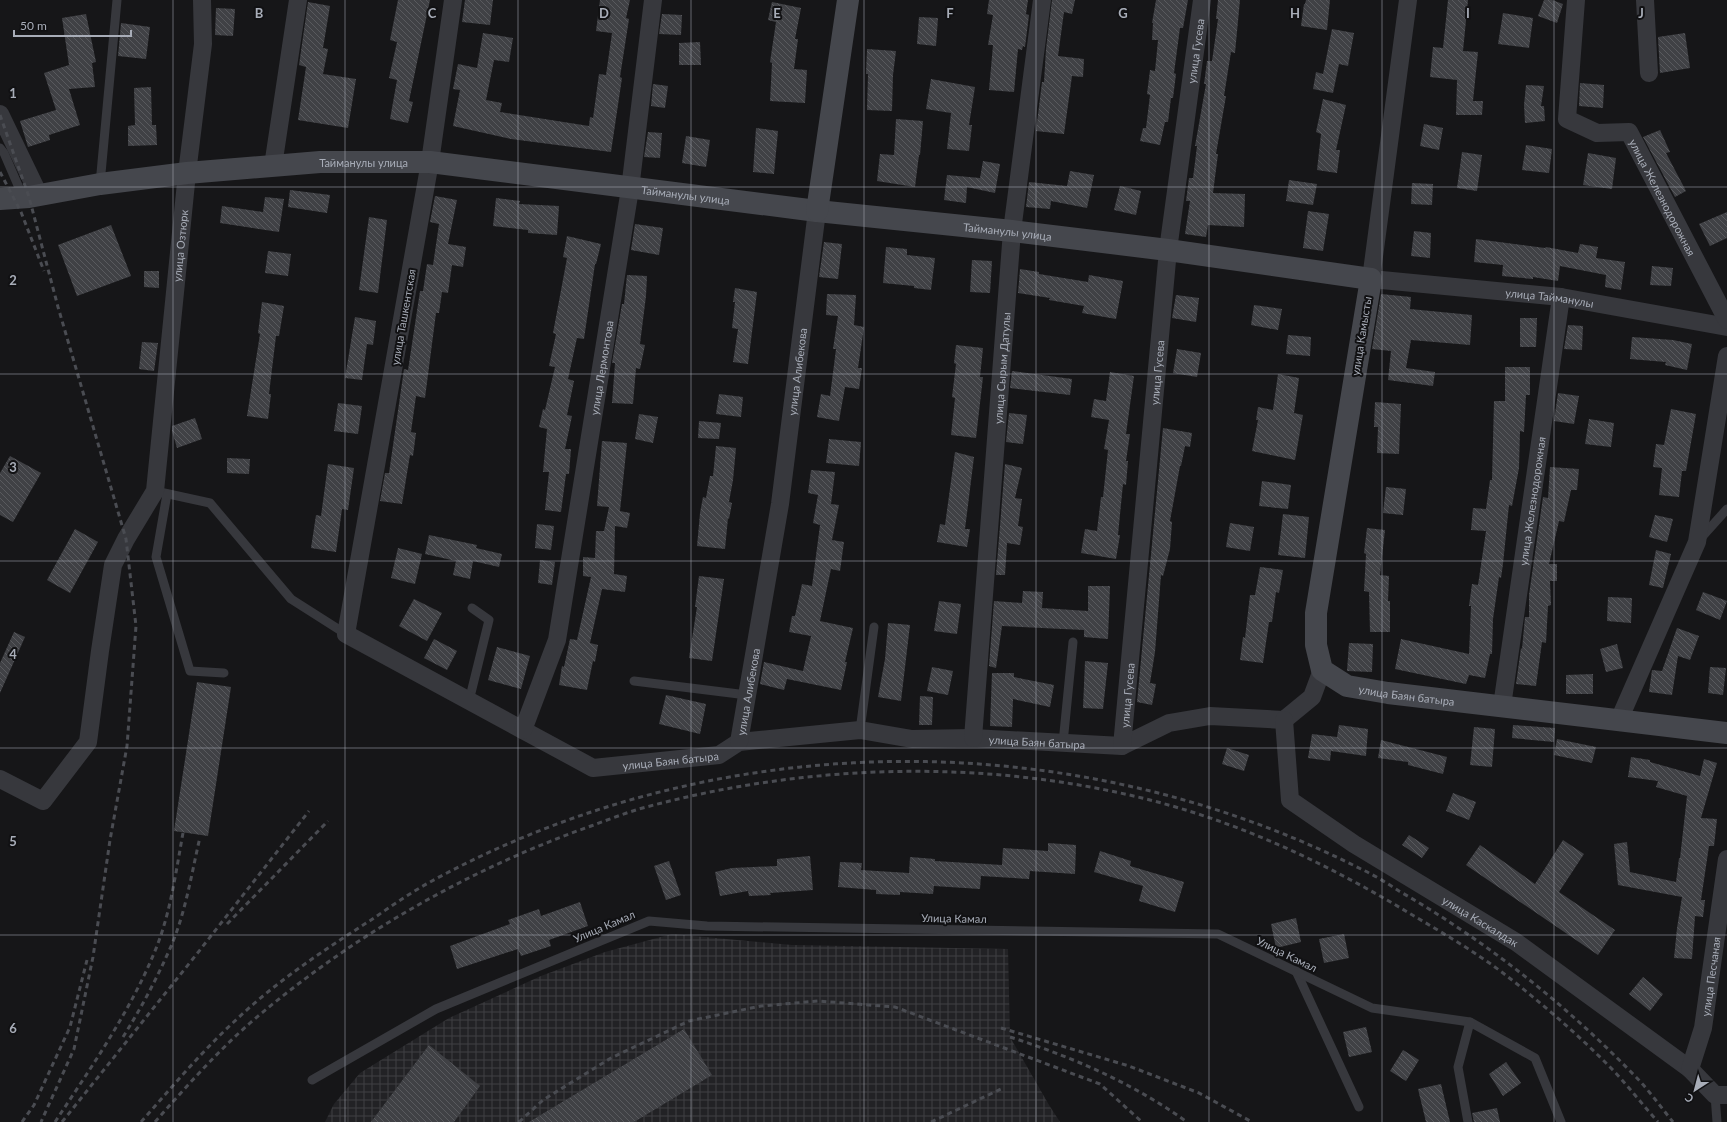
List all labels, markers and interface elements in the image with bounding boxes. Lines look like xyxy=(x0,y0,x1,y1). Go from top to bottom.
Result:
text: B xyxy=(255,5,264,21)
text: C xyxy=(428,5,437,21)
text: D xyxy=(599,5,609,21)
text: E xyxy=(773,5,781,21)
text: F xyxy=(946,5,954,21)
text: G xyxy=(1118,5,1128,21)
text: H xyxy=(1290,5,1300,21)
text: I xyxy=(1466,5,1470,21)
text: J xyxy=(1638,5,1644,21)
scale bar xyxy=(14,12,131,38)
text: 50 m xyxy=(20,18,47,33)
street label: улица Гусева xyxy=(1184,18,1206,84)
text: 1 xyxy=(9,85,17,101)
street label: улица Железнодорожная xyxy=(1627,137,1699,258)
street label: Тайманулы улица xyxy=(319,156,408,169)
street label: Тайманулы улица xyxy=(641,182,731,206)
street label: улица Озтюрк xyxy=(170,209,190,282)
street label: Тайманулы улица xyxy=(963,220,1052,242)
street label: улица Ташкентская xyxy=(388,268,418,366)
text: 2 xyxy=(9,272,17,288)
street label: улица Тайманулы xyxy=(1505,285,1595,309)
street label: улица Камысты xyxy=(1348,295,1374,377)
street label: улица Сырым Датулы xyxy=(991,312,1012,424)
street label: улица Лермонтова xyxy=(587,320,615,416)
street label: улица Алибекова xyxy=(785,327,809,416)
street label: улица Гусева xyxy=(1147,340,1166,406)
street label: улица Железнодорожная xyxy=(1516,436,1547,566)
text: 3 xyxy=(9,459,17,475)
text: 4 xyxy=(9,646,17,662)
street label: улица Алибекова xyxy=(734,647,762,736)
street label: улица Гусева xyxy=(1117,662,1136,728)
street label: улица Баян батыра xyxy=(1358,682,1455,707)
street label: улица Баян батыра xyxy=(988,732,1086,751)
street label: улица Баян батыра xyxy=(622,749,719,771)
text: 5 xyxy=(9,833,17,849)
street label: улица Каскалдак xyxy=(1440,893,1521,949)
street label: Улица Камал xyxy=(571,907,637,945)
street label: Улица Камал xyxy=(921,911,987,925)
street label: Улица Камал xyxy=(1255,934,1319,974)
street label: улица Песчаная xyxy=(1698,936,1722,1017)
text: 6 xyxy=(9,1020,17,1036)
north arrow xyxy=(1675,1070,1715,1110)
text: С xyxy=(1681,1091,1696,1106)

